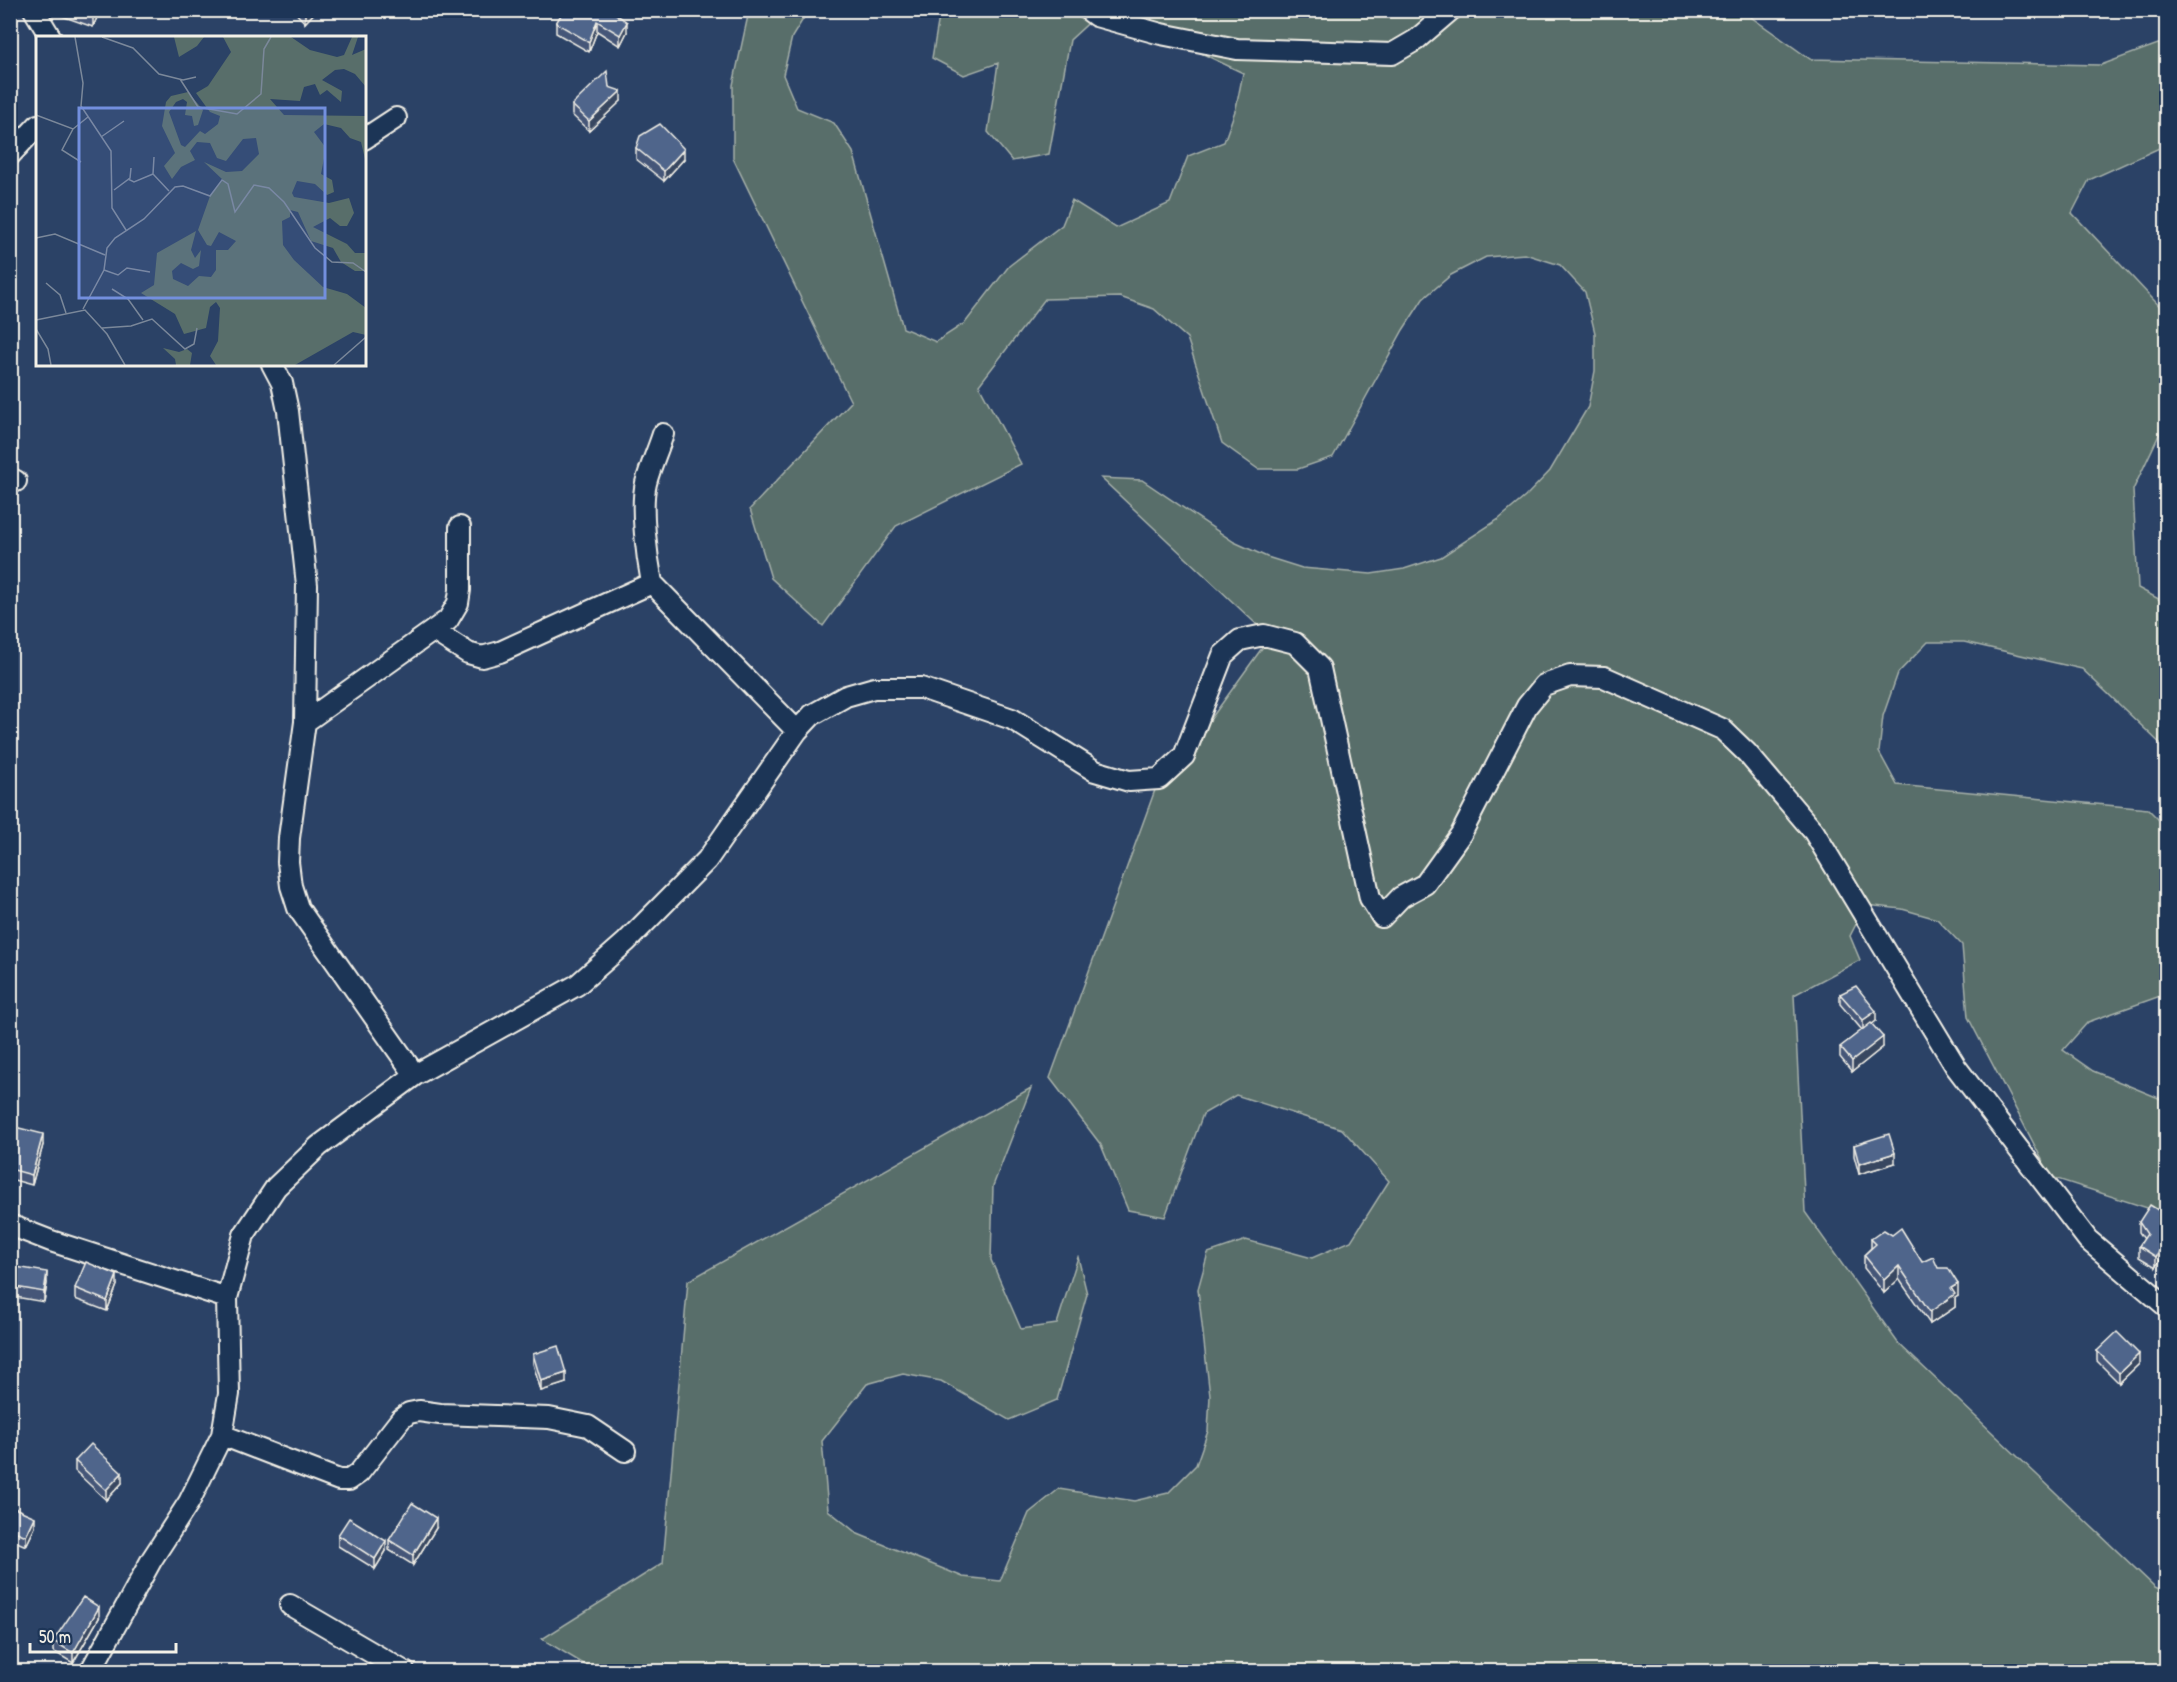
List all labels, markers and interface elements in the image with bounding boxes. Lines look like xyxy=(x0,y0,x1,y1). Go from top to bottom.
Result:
inset map xyxy=(36,36,366,366)
scale bar xyxy=(30,1616,176,1654)
text: 50 m xyxy=(39,1624,71,1649)

